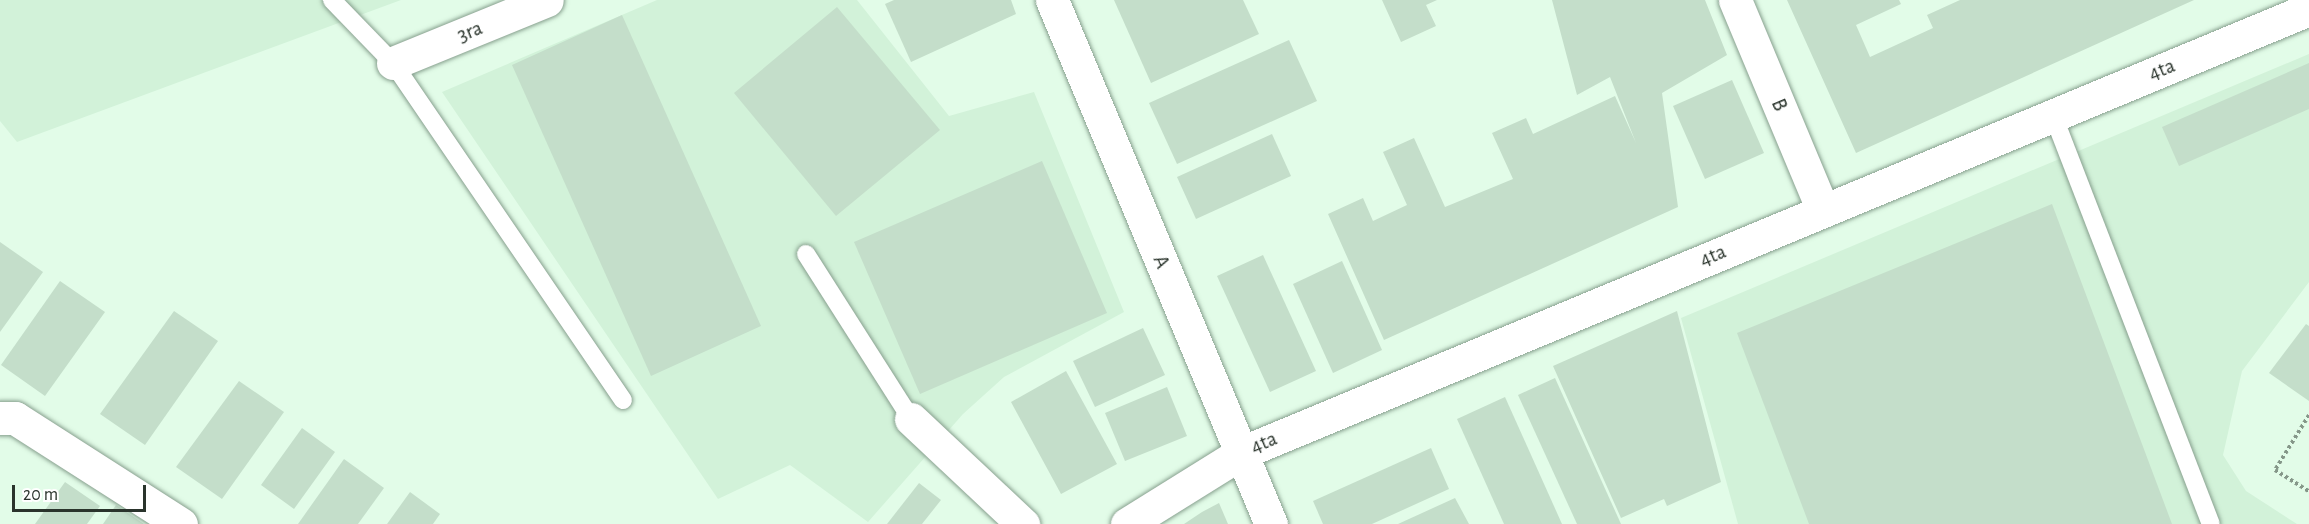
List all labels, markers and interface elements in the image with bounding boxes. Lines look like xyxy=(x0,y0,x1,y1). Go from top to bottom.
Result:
street label: 3ra xyxy=(454,16,486,48)
street label: 4ta xyxy=(2145,53,2179,87)
street label: B xyxy=(1765,95,1793,115)
street label: 4ta xyxy=(1696,239,1730,273)
street label: A xyxy=(1147,251,1175,273)
street label: 4ta xyxy=(1247,426,1281,460)
scale bar xyxy=(15,473,148,511)
text: 20 m xyxy=(23,486,58,504)

